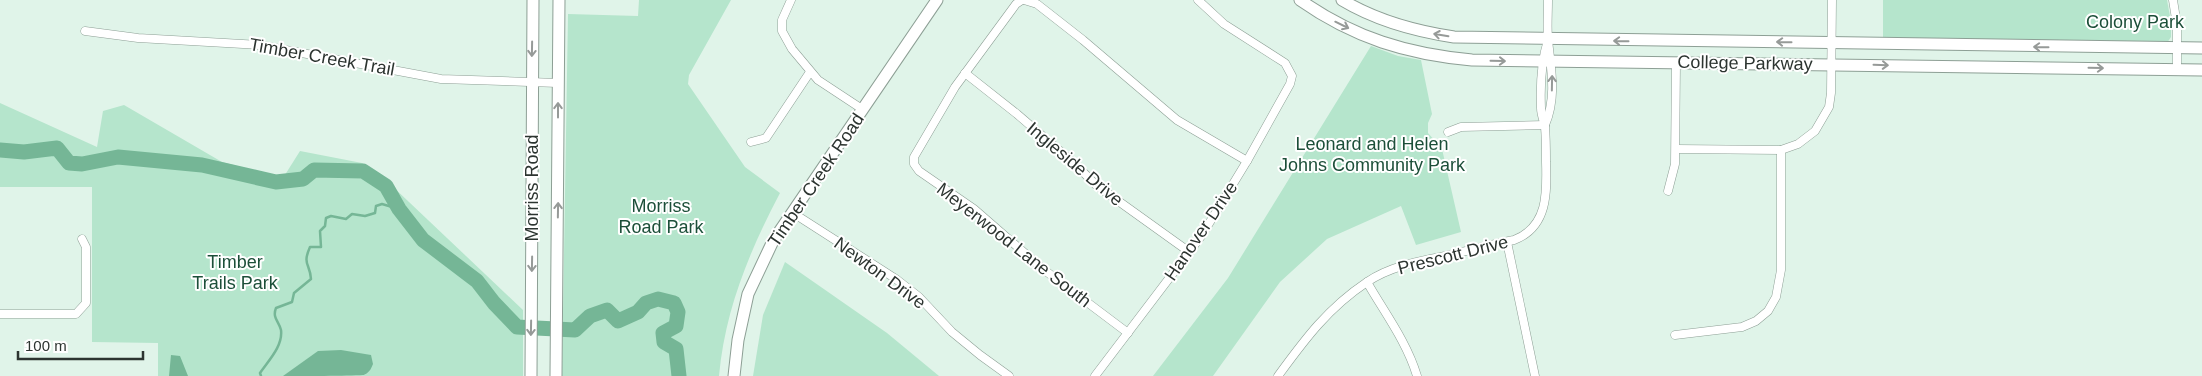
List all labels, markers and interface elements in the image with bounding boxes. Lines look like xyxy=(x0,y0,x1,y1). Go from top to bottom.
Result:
park label: Colony Park xyxy=(2086,12,2185,32)
one-way arrow xyxy=(1334,21,1349,31)
one-way arrow xyxy=(1434,30,1450,40)
street label: Timber Creek Trail xyxy=(248,34,396,80)
one-way arrow xyxy=(1613,36,1629,45)
one-way arrow xyxy=(1776,37,1792,47)
one-way arrow xyxy=(528,40,537,56)
one-way arrow xyxy=(2033,42,2049,51)
street label: College Parkway xyxy=(1677,52,1813,74)
one-way arrow xyxy=(1490,56,1506,66)
one-way arrow xyxy=(1872,60,1888,70)
one-way arrow xyxy=(2087,64,2103,73)
one-way arrow xyxy=(1547,75,1557,92)
one-way arrow xyxy=(553,102,563,118)
street label: Timber Creek Road xyxy=(764,110,868,250)
street label: Ingleside Drive xyxy=(1023,118,1127,210)
street label: Morriss Road xyxy=(522,134,542,242)
park label: Leonard and Helen Johns Community Park xyxy=(1279,134,1466,175)
street label: Hanover Drive xyxy=(1161,178,1241,284)
street label: Meyerwood Lane South xyxy=(933,179,1095,311)
park label: Morriss Road Park xyxy=(618,196,705,237)
one-way arrow xyxy=(553,203,563,219)
street label: Prescott Drive xyxy=(1396,232,1510,278)
street label: Newton Drive xyxy=(830,233,930,313)
park label: Timber Trails Park xyxy=(192,252,279,293)
one-way arrow xyxy=(527,255,537,271)
one-way arrow xyxy=(526,319,536,335)
scale bar xyxy=(18,328,142,360)
text: 100 m xyxy=(25,337,67,354)

